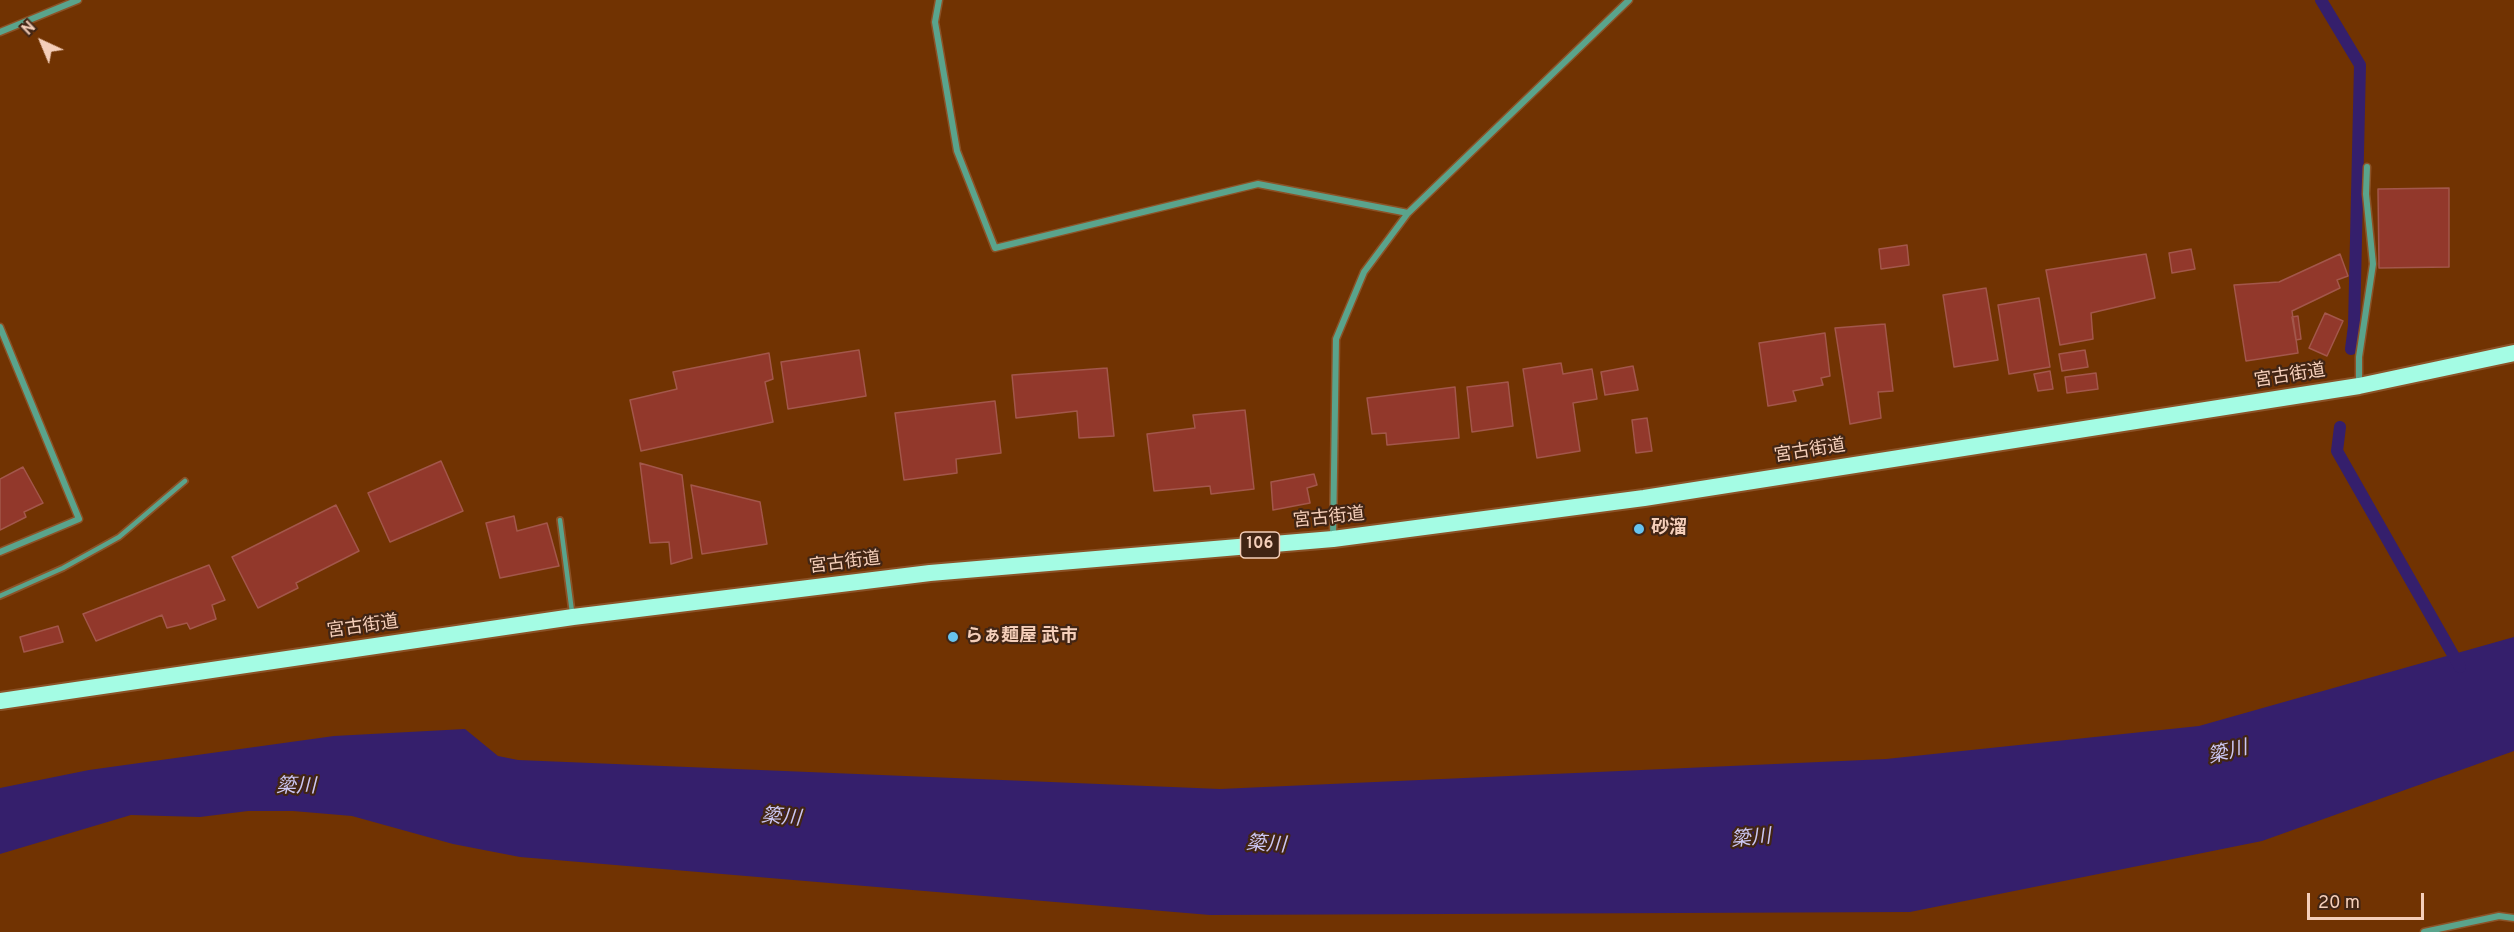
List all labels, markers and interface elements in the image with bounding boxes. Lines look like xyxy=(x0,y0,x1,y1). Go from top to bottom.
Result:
north arrow xyxy=(12,12,72,72)
text: N xyxy=(18,18,41,40)
street label: 宮古街道 xyxy=(2253,361,2327,393)
street label: 宮古街道 xyxy=(1773,436,1847,468)
street label: 宮古街道 xyxy=(1292,504,1366,534)
place label: 砂溜 xyxy=(1651,518,1687,540)
marker: 砂溜 xyxy=(1632,522,1646,536)
road number: 106 xyxy=(1240,532,1280,558)
street label: 宮古街道 xyxy=(808,549,882,579)
street label: 宮古街道 xyxy=(326,612,400,644)
place label: らぁ麺屋 武市 xyxy=(965,626,1077,648)
marker: らぁ麺屋 武市 xyxy=(946,630,960,644)
water label: 簗川 xyxy=(2206,738,2250,770)
water label: 簗川 xyxy=(276,776,316,800)
water label: 簗川 xyxy=(760,806,802,832)
water label: 簗川 xyxy=(1730,826,1772,854)
water label: 簗川 xyxy=(1245,833,1287,859)
scale bar xyxy=(2310,881,2427,919)
text: 20 m xyxy=(2318,892,2360,915)

